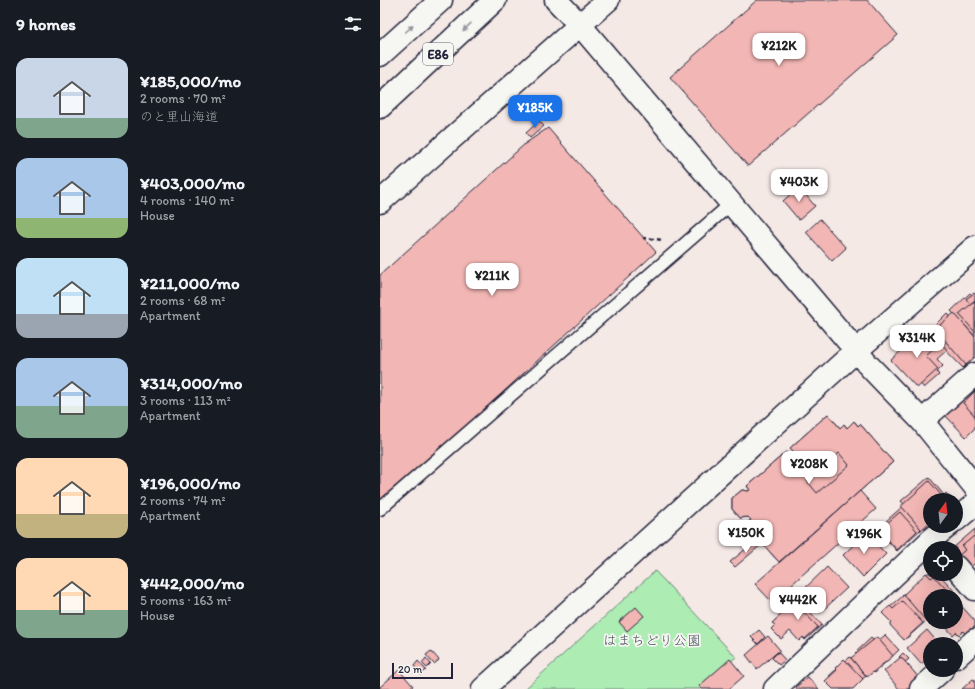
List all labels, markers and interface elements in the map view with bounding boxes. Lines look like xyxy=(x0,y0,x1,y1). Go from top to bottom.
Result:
icon: filters xyxy=(342,13,364,35)
text: 9 homes xyxy=(16,14,76,34)
one-way arrow xyxy=(461,22,472,31)
one-way arrow xyxy=(404,24,414,34)
pin: ¥212K xyxy=(751,33,807,67)
text: ¥212K xyxy=(761,38,797,53)
road number: E86 xyxy=(423,43,453,65)
text: ¥185,000/mo xyxy=(140,71,241,91)
icon: home xyxy=(48,74,96,122)
text: 2 rooms · 70 m² xyxy=(140,91,226,106)
pin: ¥185K xyxy=(507,95,563,129)
text: ¥185K xyxy=(517,100,553,115)
text: のと里山海道 xyxy=(140,109,218,124)
pin: ¥403K xyxy=(771,169,827,203)
text: ¥403,000/mo xyxy=(140,173,245,193)
icon: home xyxy=(48,174,96,222)
text: ¥403K xyxy=(780,174,818,189)
text: 4 rooms · 140 m² xyxy=(140,193,234,208)
text: House xyxy=(140,208,175,223)
pin: ¥211K xyxy=(464,263,520,297)
text: ¥211K xyxy=(475,268,509,283)
text: ¥211,000/mo xyxy=(140,273,240,293)
icon: home xyxy=(48,274,96,322)
text: 2 rooms · 68 m² xyxy=(140,293,225,308)
text: Apartment xyxy=(140,308,201,323)
pin: ¥314K xyxy=(889,325,945,359)
text: ¥314K xyxy=(899,330,935,345)
text: ¥314,000/mo xyxy=(140,373,242,393)
icon: home xyxy=(48,374,96,422)
text: 3 rooms · 113 m² xyxy=(140,393,231,408)
text: Apartment xyxy=(140,408,201,423)
pin: ¥208K xyxy=(781,451,837,485)
text: ¥208K xyxy=(790,456,828,471)
text: ¥196,000/mo xyxy=(140,473,241,493)
icon: home xyxy=(48,474,96,522)
text: 2 rooms · 74 m² xyxy=(140,493,226,508)
north arrow xyxy=(923,493,963,533)
map controls xyxy=(923,493,963,677)
text: Apartment xyxy=(140,508,201,523)
pin: ¥150K xyxy=(718,520,774,554)
pin: ¥196K xyxy=(836,521,892,555)
text: ¥150K xyxy=(728,525,764,540)
text: ¥196K xyxy=(846,526,882,541)
button: locate xyxy=(923,541,963,581)
text: ¥442,000/mo xyxy=(140,573,244,593)
icon: home xyxy=(48,574,96,622)
pin: ¥442K xyxy=(770,587,826,621)
button: + xyxy=(923,589,963,629)
text: ¥442K xyxy=(779,592,817,607)
text: 5 rooms · 163 m² xyxy=(140,593,231,608)
text: House xyxy=(140,608,175,623)
park label: はまちどり公園 xyxy=(603,632,701,649)
button: − xyxy=(923,637,963,677)
scale bar xyxy=(392,661,453,680)
text: 20 m xyxy=(398,663,422,676)

